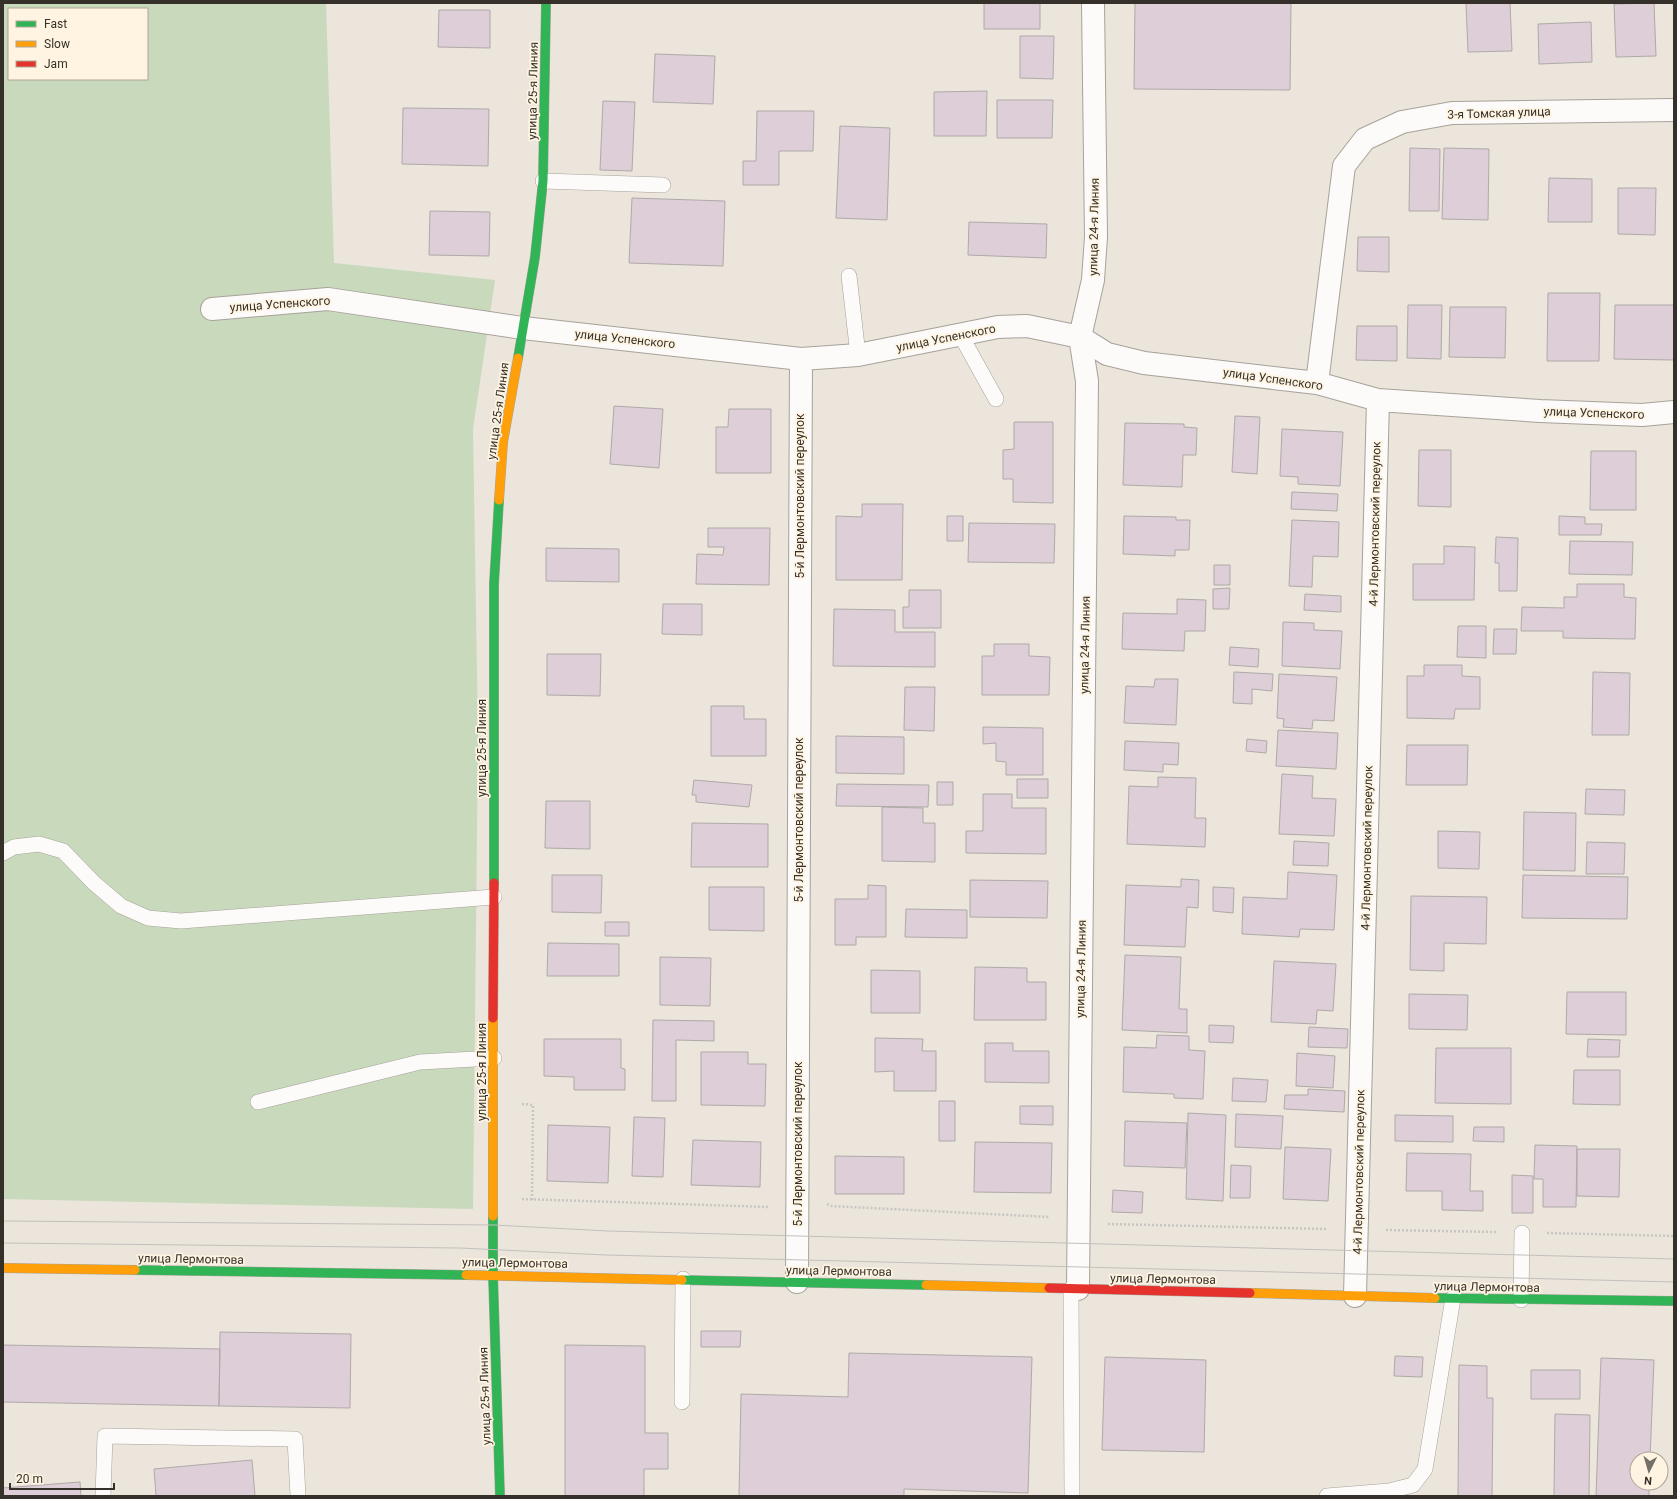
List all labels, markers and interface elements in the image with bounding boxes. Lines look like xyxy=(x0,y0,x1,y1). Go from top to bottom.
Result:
legend xyxy=(8,8,148,80)
text: Fast xyxy=(44,17,67,31)
text: Slow xyxy=(44,37,70,51)
street label: улица 25-я Линия xyxy=(525,42,541,140)
text: Jam xyxy=(44,57,68,71)
street label: 3-я Томская улица xyxy=(1447,104,1551,122)
street label: улица 24-я Линия xyxy=(1086,178,1102,276)
street label: улица Успенского xyxy=(229,293,331,314)
street label: улица Успенского xyxy=(895,321,997,354)
street label: улица Успенского xyxy=(574,327,676,351)
street label: улица 25-я Линия xyxy=(484,361,512,461)
street label: улица Успенского xyxy=(1222,365,1324,393)
street label: улица Успенского xyxy=(1543,404,1645,422)
street label: 5-й Лермонтовский переулок xyxy=(793,413,807,579)
street label: 4-й Лермонтовский переулок xyxy=(1367,441,1383,607)
street label: улица 24-я Линия xyxy=(1077,596,1093,694)
street label: улица 25-я Линия xyxy=(475,699,489,797)
street label: 5-й Лермонтовский переулок xyxy=(792,737,806,903)
street label: 4-й Лермонтовский переулок xyxy=(1359,765,1375,931)
street label: улица 24-я Линия xyxy=(1073,920,1089,1018)
street label: улица 25-я Линия xyxy=(475,1023,489,1121)
street label: 5-й Лермонтовский переулок xyxy=(791,1061,805,1227)
street label: 4-й Лермонтовский переулок xyxy=(1351,1089,1367,1255)
street label: улица Лермонтова xyxy=(138,1251,244,1267)
street label: улица Лермонтова xyxy=(462,1255,568,1271)
street label: улица Лермонтова xyxy=(786,1263,892,1279)
street label: улица Лермонтова xyxy=(1110,1271,1216,1287)
street label: улица Лермонтова xyxy=(1434,1279,1540,1295)
street label: улица 25-я Линия xyxy=(476,1347,494,1445)
north arrow xyxy=(1629,1451,1669,1491)
scale bar xyxy=(10,1465,114,1491)
text: 20 m xyxy=(16,1472,43,1486)
text: N xyxy=(1644,1474,1653,1487)

